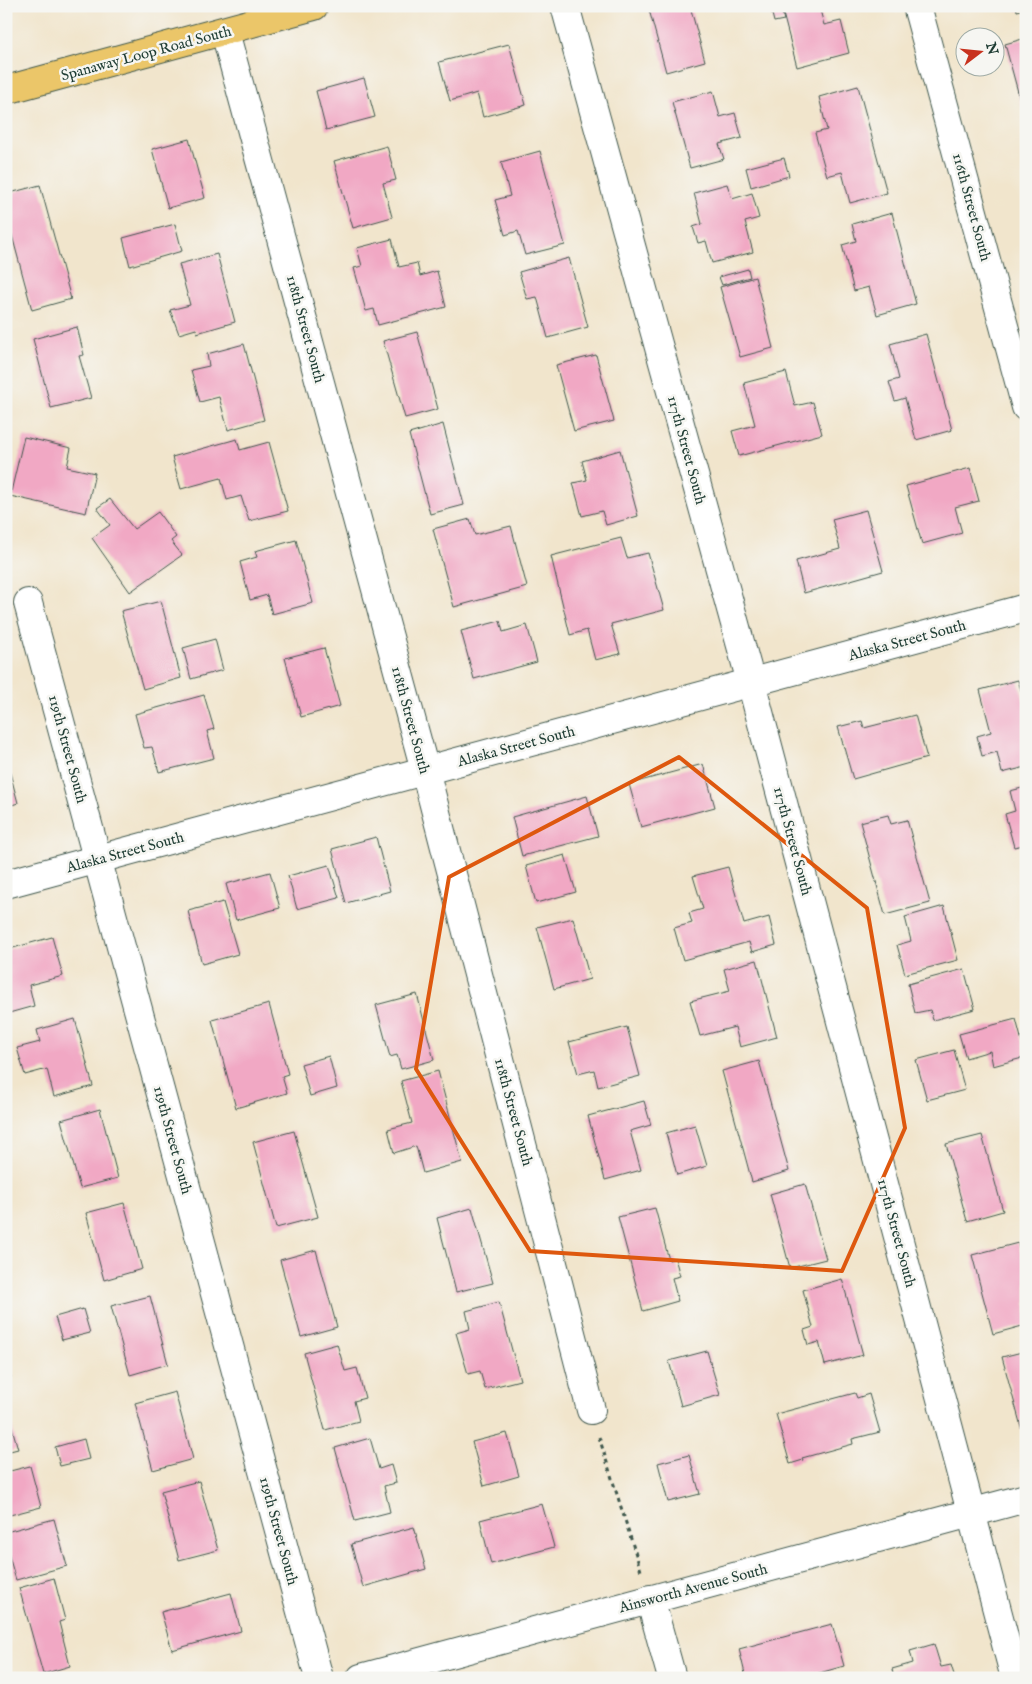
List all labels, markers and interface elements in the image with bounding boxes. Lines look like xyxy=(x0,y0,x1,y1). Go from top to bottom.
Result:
street label: Spanaway Loop Road South xyxy=(59,22,233,85)
north arrow xyxy=(954,28,1004,78)
text: N xyxy=(981,39,1002,57)
street label: 116th Street South xyxy=(948,151,995,263)
street label: 118th Street South xyxy=(282,273,329,385)
street label: 117th Street South xyxy=(663,394,710,507)
street label: Alaska Street South xyxy=(845,616,968,666)
street label: 118th Street South xyxy=(387,664,434,776)
street label: 119th Street South xyxy=(44,693,91,805)
street label: Alaska Street South xyxy=(454,722,577,772)
street label: 117th Street South xyxy=(769,785,816,898)
street label: Alaska Street South xyxy=(63,828,186,878)
street label: 118th Street South xyxy=(490,1056,537,1168)
street label: 119th Street South xyxy=(149,1084,196,1196)
street label: 117th Street South xyxy=(873,1177,920,1290)
street label: 119th Street South xyxy=(255,1475,302,1587)
street label: Ainsworth Avenue South xyxy=(616,1560,769,1618)

